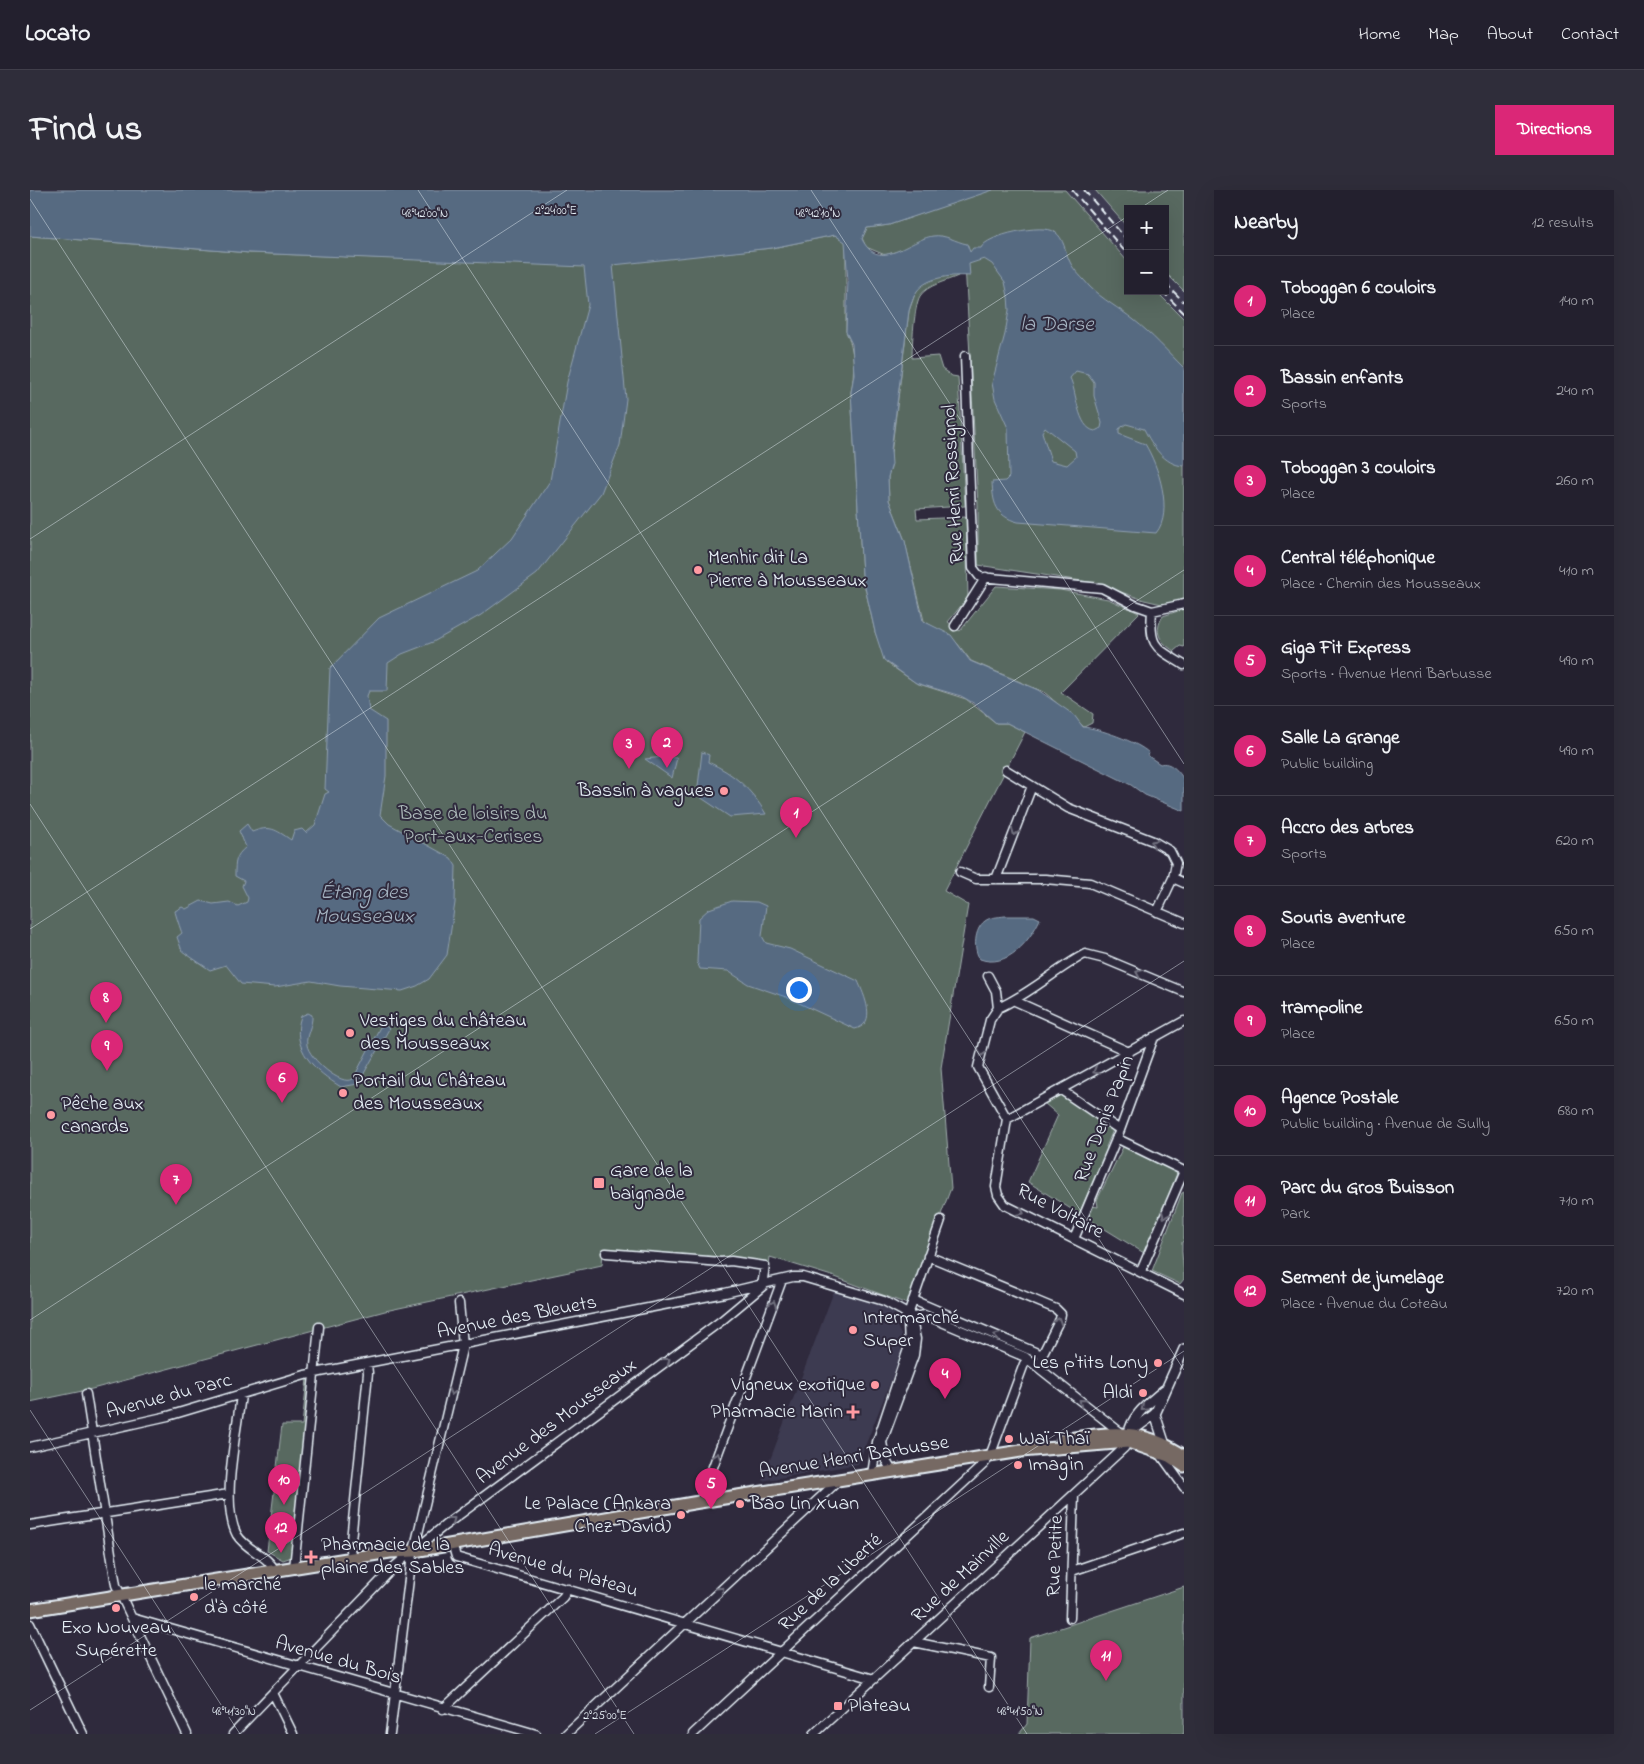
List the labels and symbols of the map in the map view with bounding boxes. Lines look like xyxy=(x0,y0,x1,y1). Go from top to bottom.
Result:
text: 2°24'00"E xyxy=(535,202,577,220)
text: 48°42'00"N xyxy=(402,205,448,223)
text: 48°42'10"N xyxy=(796,205,840,223)
water label: la Darse xyxy=(1020,310,1095,340)
street label: Rue Henri Rossignol xyxy=(935,404,974,564)
place label: Menhir dit La Pierre à Mousseaux xyxy=(708,544,867,596)
marker: Menhir dit La Pierre à Mousseaux xyxy=(692,564,704,576)
pin: 2 xyxy=(651,727,683,768)
pin: 3 xyxy=(613,728,645,769)
place label: Bassin à vagues xyxy=(577,777,714,807)
marker: Bassin à vagues xyxy=(718,785,730,797)
pin: 1 xyxy=(780,797,812,838)
park label: Base de loisirs du Port-aux-Cerises xyxy=(398,800,547,852)
one-way arrow xyxy=(1010,827,1020,835)
one-way arrow xyxy=(1150,839,1159,849)
water label: Étang des Mousseaux xyxy=(314,878,415,932)
one-way arrow xyxy=(1135,969,1144,980)
your location xyxy=(786,977,812,1003)
pin: 8 xyxy=(90,982,122,1023)
place label: Vestiges du château des Mousseaux xyxy=(359,1007,527,1059)
marker: Vestiges du château des Mousseaux xyxy=(344,1027,356,1039)
pin: 9 xyxy=(91,1030,123,1071)
one-way arrow xyxy=(977,1049,988,1058)
street label: Rue Denis Papin xyxy=(1067,1051,1143,1187)
pin: 6 xyxy=(266,1062,298,1103)
one-way arrow xyxy=(1092,1064,1101,1074)
place label: Portail du Château des Mousseaux xyxy=(353,1067,506,1119)
marker: Portail du Château des Mousseaux xyxy=(337,1087,349,1099)
place label: Pêche aux canards xyxy=(61,1090,144,1142)
marker: Pêche aux canards xyxy=(45,1109,57,1121)
place label: Gare de la baignade xyxy=(610,1157,693,1210)
pin: 7 xyxy=(160,1164,192,1205)
marker: Gare de la baignade xyxy=(592,1176,606,1190)
street label: Rue Voltaire xyxy=(1011,1177,1109,1247)
one-way arrow xyxy=(1016,1206,1025,1216)
one-way arrow xyxy=(1160,1210,1171,1219)
street label: Avenue des Bleuets xyxy=(435,1288,599,1348)
one-way arrow xyxy=(767,1300,777,1308)
place label: Intermarché Super xyxy=(863,1304,959,1356)
one-way arrow xyxy=(1052,1317,1062,1326)
marker: Intermarché Super xyxy=(847,1324,859,1336)
one-way arrow xyxy=(993,1332,1002,1343)
place label: Les p'tits Lony xyxy=(1033,1349,1148,1378)
street label: Avenue des Mousseaux xyxy=(471,1352,643,1492)
marker: Les p'tits Lony xyxy=(1152,1357,1164,1369)
one-way arrow xyxy=(661,1358,670,1366)
pin: 4 xyxy=(929,1358,961,1399)
street label: Avenue du Parc xyxy=(103,1366,235,1428)
place label: Vigneux exotique xyxy=(730,1371,865,1401)
marker: Vigneux exotique xyxy=(869,1379,881,1391)
place label: Aldi xyxy=(1102,1379,1133,1408)
marker: Aldi xyxy=(1137,1387,1149,1399)
one-way arrow xyxy=(447,1388,458,1397)
place label: Pharmacie Marin xyxy=(711,1398,843,1427)
one-way arrow xyxy=(1078,1398,1087,1407)
one-way arrow xyxy=(1141,1402,1150,1411)
marker: Pharmacie Marin xyxy=(847,1406,859,1418)
place label: Waï Thaï xyxy=(1019,1425,1090,1454)
street label: Avenue Henri Barbusse xyxy=(757,1429,951,1487)
marker: Waï Thaï xyxy=(1003,1433,1015,1445)
place label: Imag'in xyxy=(1028,1451,1084,1481)
one-way arrow xyxy=(711,1452,721,1461)
marker: Imag'in xyxy=(1012,1459,1024,1471)
pin: 10 xyxy=(268,1464,300,1505)
pin: 5 xyxy=(695,1468,727,1509)
place label: Le Palace (Ankara Chez David) xyxy=(524,1490,671,1542)
place label: Bao Lin Xuan xyxy=(749,1490,859,1519)
marker: Bao Lin Xuan xyxy=(734,1498,746,1510)
marker: Le Palace (Ankara Chez David) xyxy=(675,1509,687,1521)
pin: 12 xyxy=(265,1512,297,1553)
street label: Rue Petite xyxy=(1040,1515,1072,1597)
one-way arrow xyxy=(446,1517,456,1526)
street label: Rue de Mainville xyxy=(905,1524,1017,1630)
street label: Rue de la Liberté xyxy=(772,1527,890,1639)
place label: Pharmacie de la plaine des Sables xyxy=(321,1531,464,1583)
street label: Avenue du Plateau xyxy=(485,1536,641,1606)
marker: Pharmacie de la plaine des Sables xyxy=(305,1551,317,1563)
place label: le marché d'à côté xyxy=(204,1571,281,1623)
one-way arrow xyxy=(716,1587,725,1596)
marker: le marché d'à côté xyxy=(188,1591,200,1603)
marker: Exo Nouveau Supérette xyxy=(110,1602,122,1614)
place label: Exo Nouveau Supérette xyxy=(61,1614,171,1666)
street label: Avenue du Bois xyxy=(271,1629,405,1693)
pin: 11 xyxy=(1090,1640,1122,1681)
place label: Plateau xyxy=(848,1692,910,1721)
marker: Plateau xyxy=(832,1700,844,1712)
text: 48°41'30"N xyxy=(212,1703,256,1721)
text: 48°41'50"N xyxy=(997,1703,1043,1721)
text: 2°25'00"E xyxy=(583,1707,627,1725)

